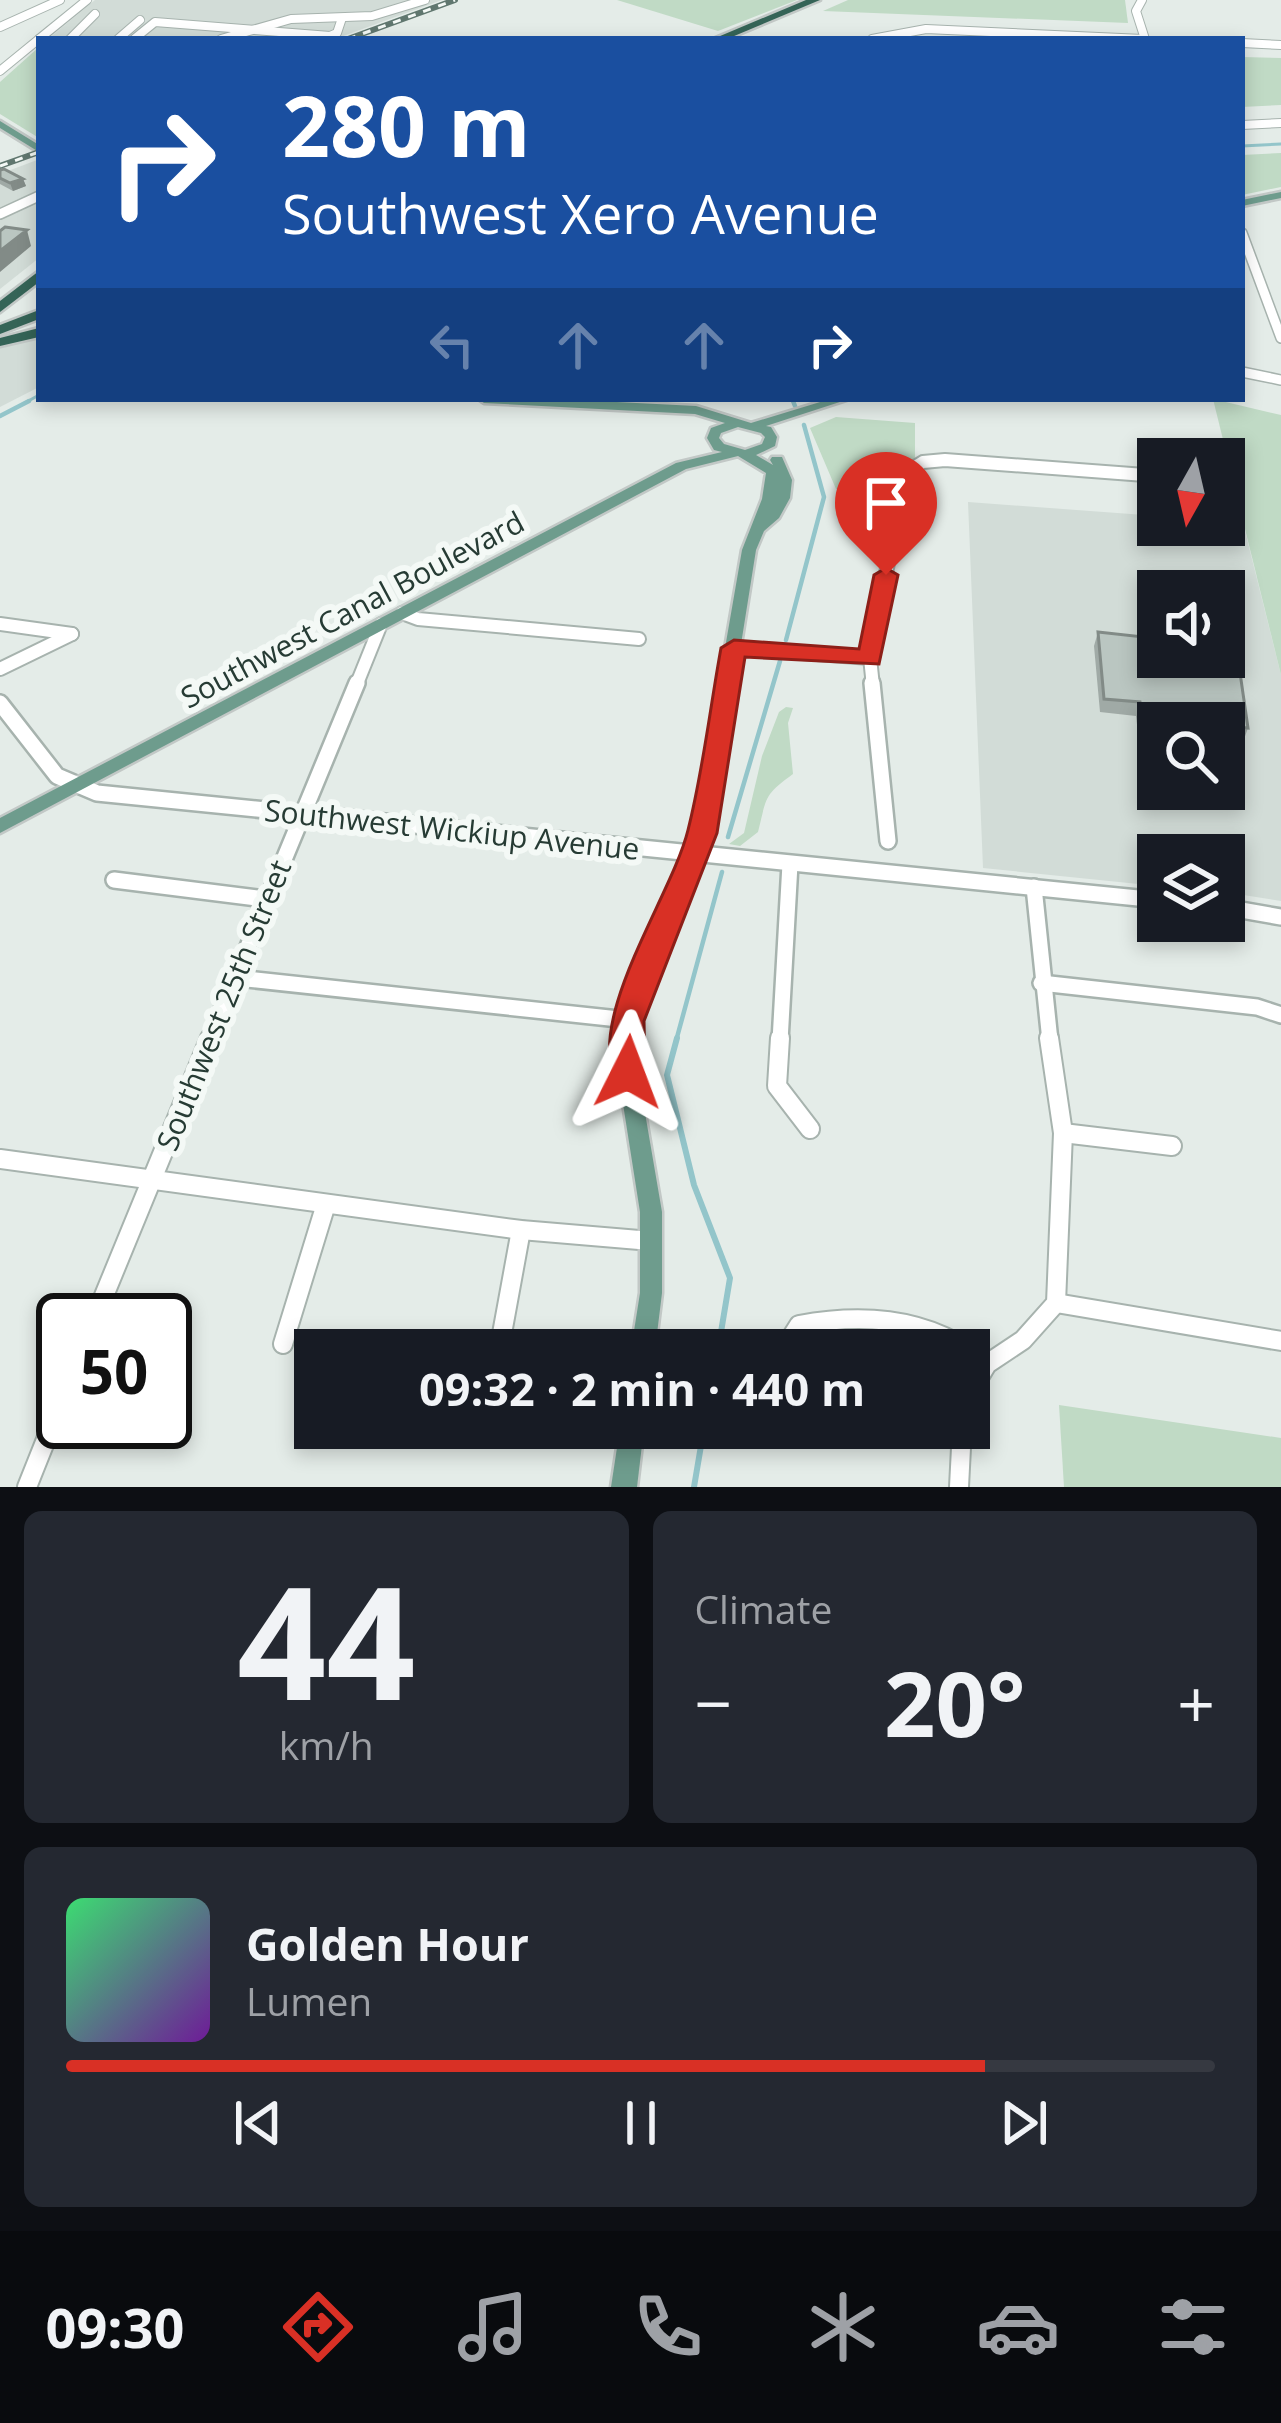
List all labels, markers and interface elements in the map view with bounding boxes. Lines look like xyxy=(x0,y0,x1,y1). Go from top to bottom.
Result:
text: 280 m xyxy=(282,67,530,182)
icon: right xyxy=(84,84,240,240)
text: Southwest Xero Avenue xyxy=(282,176,879,250)
icon: left xyxy=(419,312,485,378)
icon: ahead xyxy=(545,312,611,378)
icon: ahead xyxy=(671,312,737,378)
icon: right xyxy=(797,312,863,378)
north arrow xyxy=(1137,438,1245,546)
map controls xyxy=(1137,438,1245,942)
pin xyxy=(835,452,937,575)
icon: arrive xyxy=(853,470,919,536)
street label: Southwest Canal Boulevard xyxy=(173,501,531,717)
button: sound xyxy=(1137,570,1245,678)
button: search xyxy=(1137,702,1245,810)
street label: Southwest Wickiup Avenue xyxy=(262,789,642,869)
button: layers xyxy=(1137,834,1245,942)
street label: Southwest 25th Street xyxy=(146,854,300,1156)
position arrow xyxy=(565,1009,691,1135)
speed limit sign: 50 xyxy=(36,1293,192,1449)
text: 09:32 · 2 min · 440 m xyxy=(419,1358,865,1419)
text: 44 xyxy=(237,1533,415,1746)
text: Climate xyxy=(695,1582,832,1635)
text: 20° xyxy=(884,1641,1025,1763)
text: − xyxy=(695,1657,732,1747)
text: + xyxy=(1177,1657,1215,1747)
text: km/h xyxy=(279,1718,374,1771)
text: Golden Hour xyxy=(246,1913,529,1974)
text: Lumen xyxy=(246,1974,372,2027)
icon: previous xyxy=(225,2090,291,2156)
icon: pause xyxy=(608,2090,674,2156)
icon: next xyxy=(991,2090,1057,2156)
icon: directions xyxy=(276,2285,360,2369)
icon: music xyxy=(451,2285,535,2369)
icon: phone xyxy=(626,2285,710,2369)
icon: climate xyxy=(801,2285,885,2369)
icon: car xyxy=(976,2285,1060,2369)
icon: filters xyxy=(1151,2285,1235,2369)
text: 09:30 xyxy=(46,2290,184,2364)

